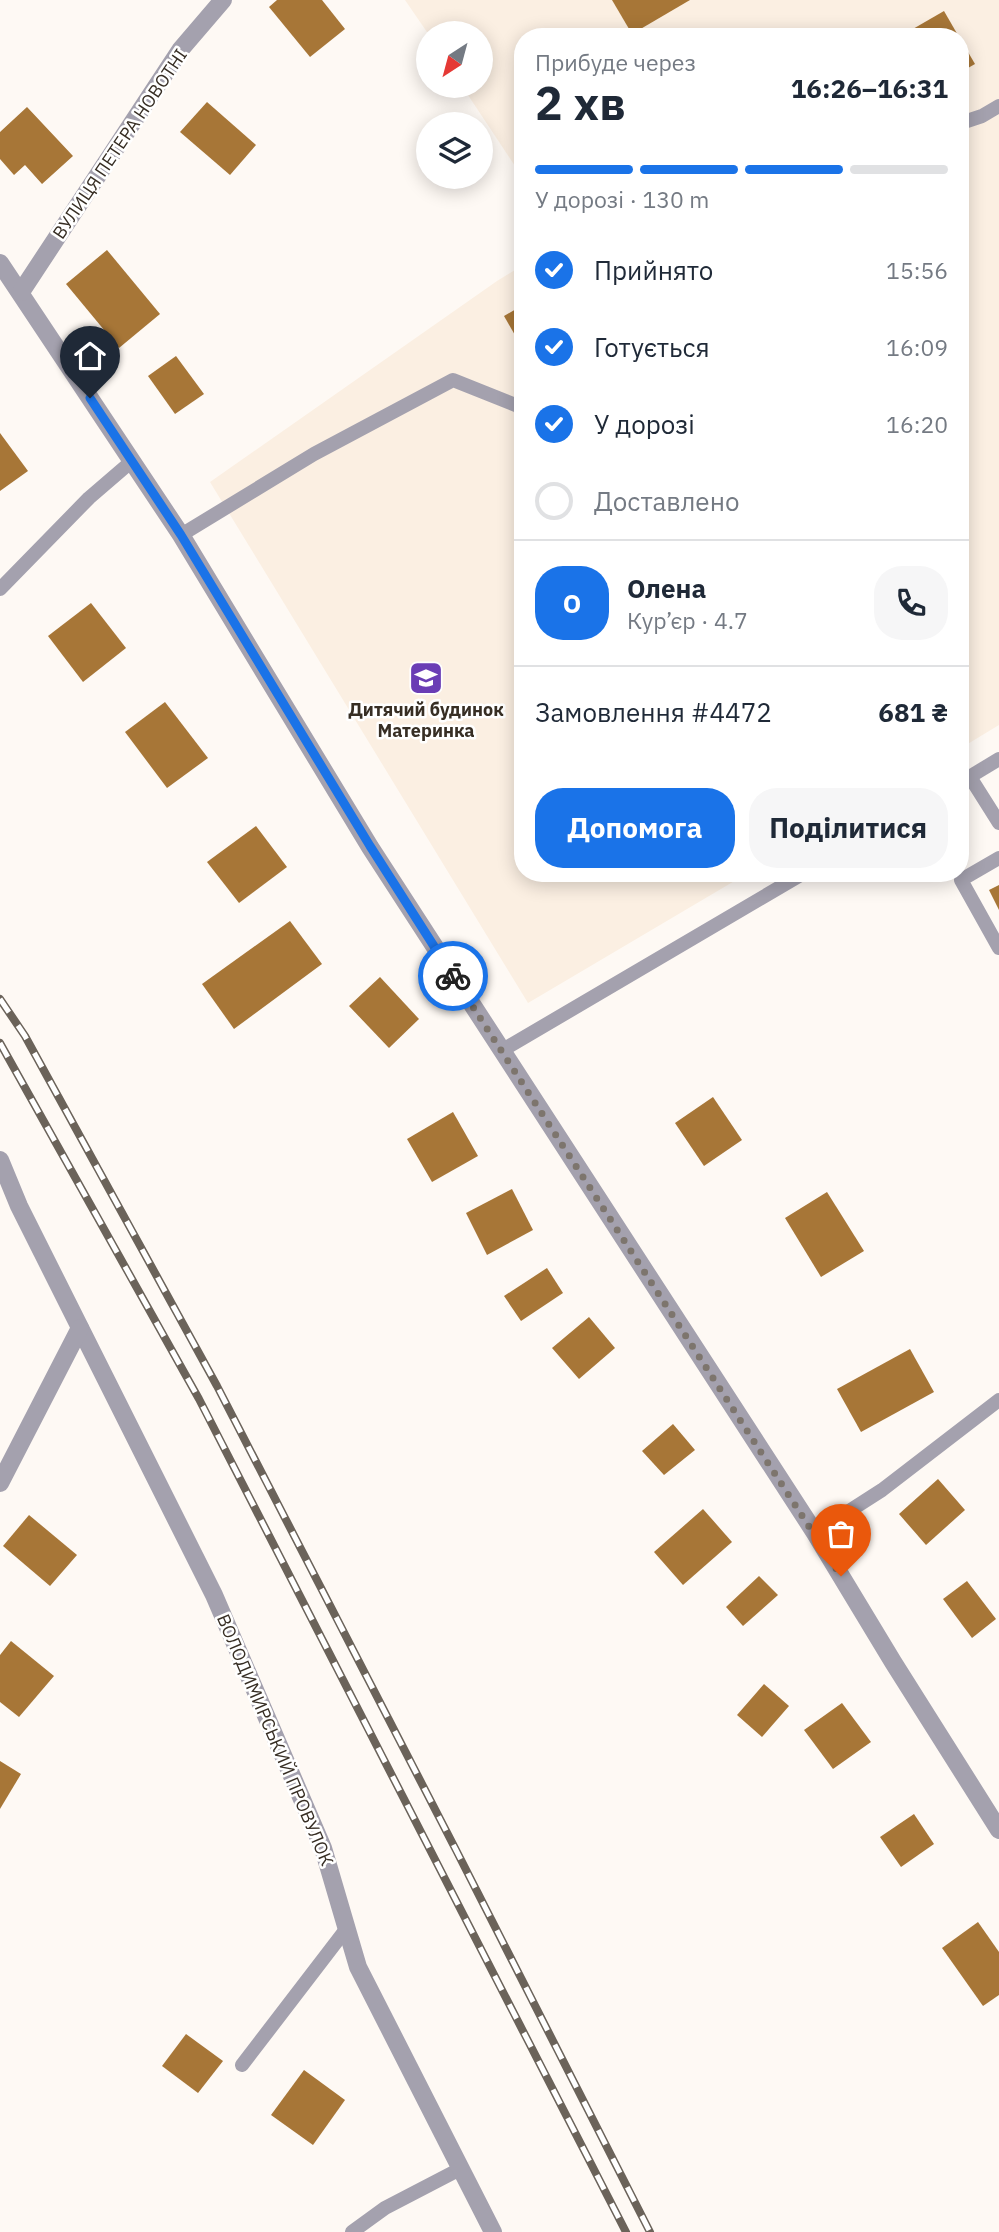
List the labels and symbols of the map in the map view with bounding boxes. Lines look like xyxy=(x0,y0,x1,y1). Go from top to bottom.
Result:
north arrow xyxy=(416,21,494,98)
street label: ВУЛИЦЯ ПЕТЕРА НОВОТНІ xyxy=(47,44,192,243)
pin xyxy=(60,326,120,398)
school or university icon: Дитячий будинок Материнка xyxy=(407,659,445,697)
place label: Дитячий будинок Материнка xyxy=(348,698,504,742)
courier xyxy=(418,941,488,1011)
pin xyxy=(811,1504,871,1576)
street label: ВОЛОДИМИРСЬКИЙ ПРОВУЛОК xyxy=(212,1610,339,1869)

